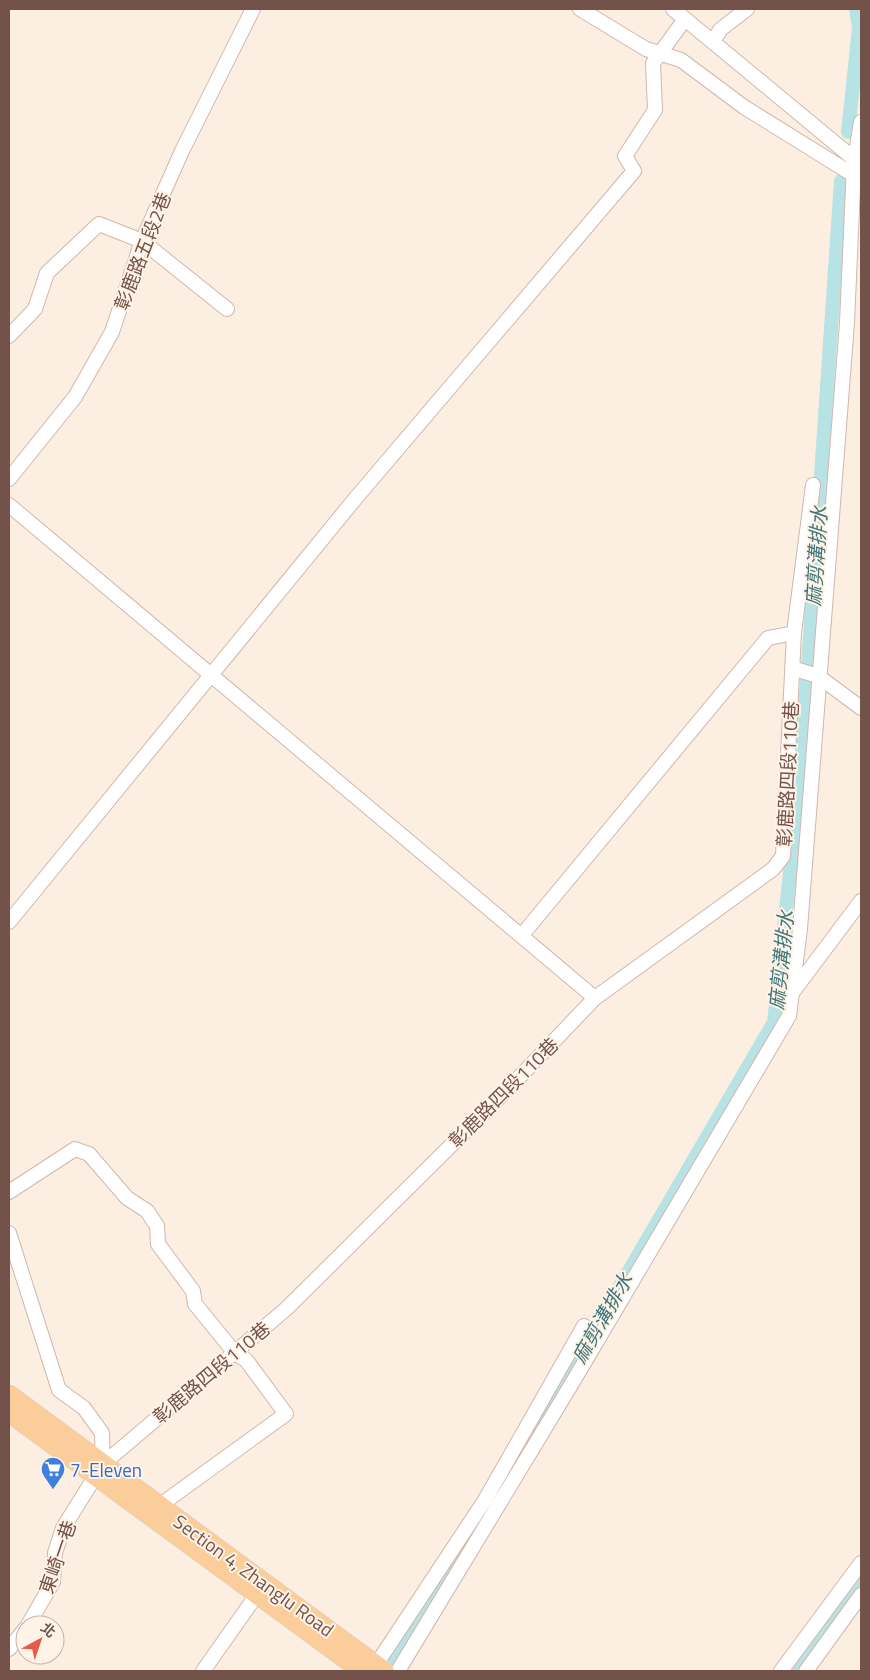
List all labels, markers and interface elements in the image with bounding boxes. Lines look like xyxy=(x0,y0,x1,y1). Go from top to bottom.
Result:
street label: 彰鹿路五段2巷 xyxy=(106,188,178,314)
water label: 麻剪溝排水 xyxy=(797,504,835,607)
street label: 彰鹿路四段110巷 xyxy=(769,700,805,848)
water label: 麻剪溝排水 xyxy=(760,908,802,1011)
street label: 彰鹿路四段110巷 xyxy=(441,1030,565,1154)
water label: 麻剪溝排水 xyxy=(564,1266,641,1369)
street label: 彰鹿路四段110巷 xyxy=(146,1314,276,1430)
place label: 7-Eleven xyxy=(70,1455,142,1484)
supermarket icon: 7-Eleven xyxy=(40,1456,66,1490)
street label: Section 4, Zhanglu Road xyxy=(168,1507,340,1643)
street label: 東崎一巷 xyxy=(31,1516,83,1598)
north arrow xyxy=(15,1615,65,1665)
text: 北 xyxy=(37,1617,61,1642)

